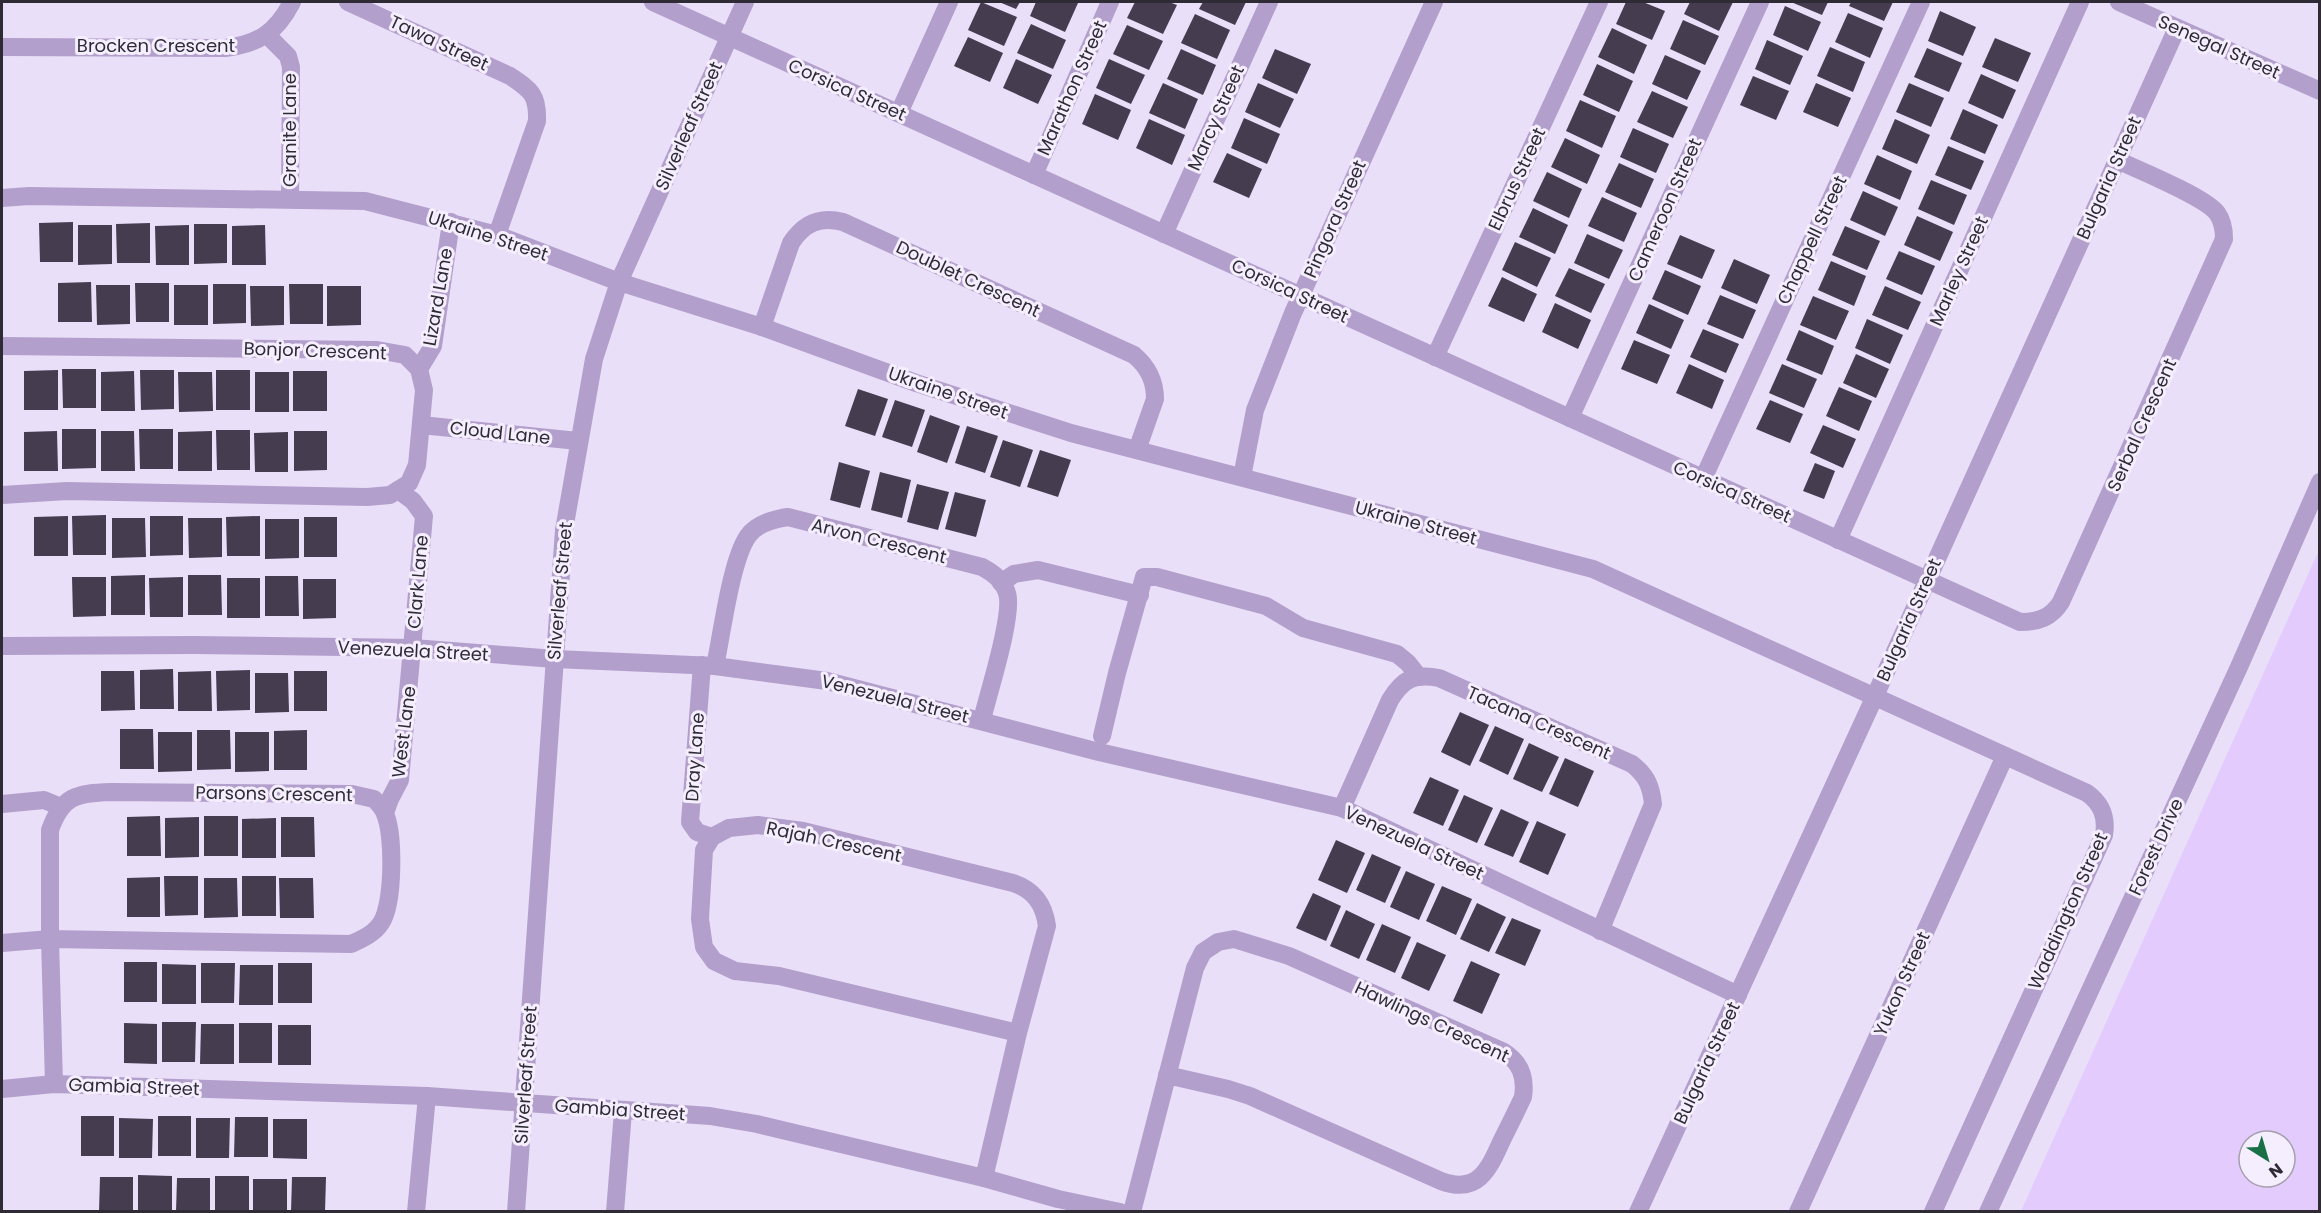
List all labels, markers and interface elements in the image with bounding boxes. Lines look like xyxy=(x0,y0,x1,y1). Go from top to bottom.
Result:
street label: Tawa Street xyxy=(386,9,493,76)
street label: Senegal Street xyxy=(2154,9,2284,85)
street label: Marathon Street xyxy=(1031,16,1112,159)
street label: Brocken Crescent xyxy=(77,33,235,58)
street label: Corsica Street xyxy=(784,52,910,127)
street label: Silverleaf Street xyxy=(649,57,728,194)
street label: Marcy Street xyxy=(1181,61,1250,174)
street label: Granite Lane xyxy=(277,73,302,187)
street label: Bulgaria Street xyxy=(2070,112,2147,243)
street label: Elbrus Street xyxy=(1482,123,1551,234)
street label: Cameroon Street xyxy=(1622,134,1707,285)
street label: Pingora Street xyxy=(1297,156,1372,282)
street label: Chappell Street xyxy=(1771,171,1852,308)
street label: Ukraine Street xyxy=(425,204,551,267)
street label: Marley Street xyxy=(1923,212,1994,330)
street label: Doublet Crescent xyxy=(892,234,1044,323)
street label: Lizard Lane xyxy=(417,246,458,348)
street label: Corsica Street xyxy=(1228,252,1353,329)
street label: Bonjor Crescent xyxy=(243,336,387,365)
street label: Serbal Crescent xyxy=(2101,354,2182,495)
street label: Ukraine Street xyxy=(885,360,1011,425)
street label: Cloud Lane xyxy=(449,415,552,450)
street label: Corsica Street xyxy=(1669,454,1795,529)
street label: Ukraine Street xyxy=(1353,494,1480,551)
street label: Arvon Crescent xyxy=(809,512,949,569)
street label: Silverleaf Street xyxy=(541,521,578,661)
street label: Clark Lane xyxy=(401,534,434,630)
street label: Bulgaria Street xyxy=(1870,554,1947,685)
street label: Venezuela Street xyxy=(337,634,489,667)
street label: Venezuela Street xyxy=(819,668,971,729)
street label: Tacana Crescent xyxy=(1463,680,1615,765)
street label: West Lane xyxy=(385,685,422,779)
street label: Dray Lane xyxy=(679,712,710,802)
street label: Parsons Crescent xyxy=(195,780,353,807)
street label: Forest Drive xyxy=(2122,794,2189,899)
street label: Venezuela Street xyxy=(1341,799,1488,886)
street label: Rajah Crescent xyxy=(764,815,904,868)
street label: Waddington Street xyxy=(2022,828,2113,993)
street label: Yukon Street xyxy=(1867,928,1936,1040)
street label: Hawlings Crescent xyxy=(1351,975,1513,1068)
street label: Bulgaria Street xyxy=(1667,998,1746,1128)
street label: Silverleaf Street xyxy=(508,1005,543,1145)
street label: Gambia Street xyxy=(68,1072,200,1101)
street label: Gambia Street xyxy=(554,1092,686,1127)
north arrow xyxy=(2237,1129,2297,1189)
text: N xyxy=(2264,1158,2287,1183)

